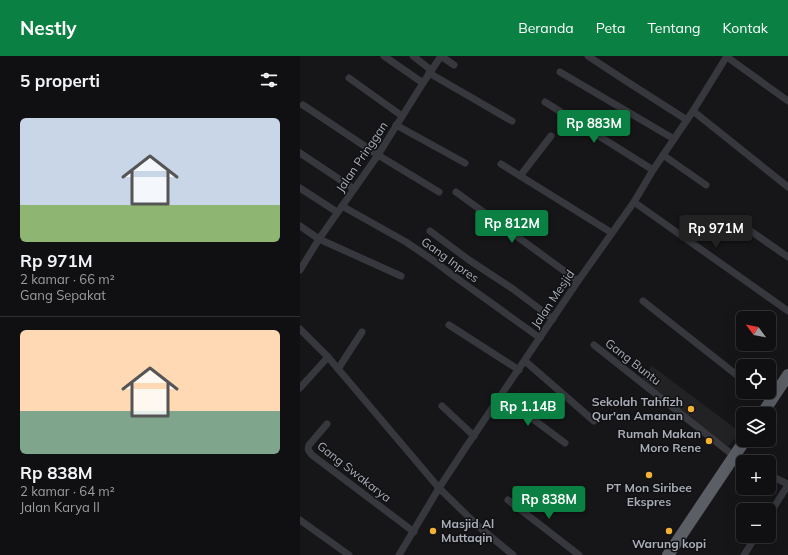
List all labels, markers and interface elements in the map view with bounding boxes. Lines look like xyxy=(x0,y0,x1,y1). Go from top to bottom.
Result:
text: Nestly xyxy=(20,16,77,40)
text: Beranda xyxy=(518,19,574,37)
text: Peta xyxy=(596,19,625,37)
text: Tentang xyxy=(647,19,701,37)
text: Kontak xyxy=(723,19,768,37)
icon: filters xyxy=(258,69,280,91)
text: 5 properti xyxy=(20,70,100,91)
pin: Rp 883M xyxy=(557,110,631,144)
text: Rp 883M xyxy=(566,115,622,131)
street label: Jalan Pringgan xyxy=(332,119,391,195)
icon: home xyxy=(114,144,186,216)
pin: Rp 812M xyxy=(475,210,549,244)
text: Rp 812M xyxy=(484,215,540,231)
pin: Rp 971M xyxy=(679,215,753,249)
text: Rp 971M xyxy=(688,220,744,236)
street label: Gang Inpres xyxy=(419,234,482,286)
text: Rp 971M xyxy=(20,250,93,271)
street label: Jalan Mesjid xyxy=(528,267,578,331)
text: 2 kamar · 66 m² xyxy=(20,271,115,287)
text: Gang Sepakat xyxy=(20,287,106,303)
north arrow xyxy=(736,311,776,351)
map controls xyxy=(736,311,776,543)
street label: Gang Buntu xyxy=(602,335,664,388)
icon: home xyxy=(114,356,186,428)
button: locate xyxy=(736,359,776,399)
pin: Rp 1.14B xyxy=(487,393,569,427)
place label: Sekolah Tahfizh Qur'an Amanan xyxy=(592,394,683,423)
text: Rp 1.14B xyxy=(500,398,556,414)
marker: Sekolah Tahfizh Qur'an Amanan xyxy=(686,404,696,414)
button: layers xyxy=(736,407,776,447)
place label: Rumah Makan Moro Rene xyxy=(618,426,701,455)
marker: Rumah Makan Moro Rene xyxy=(704,436,714,446)
street label: Gang Swakarya xyxy=(314,438,394,505)
button: + xyxy=(736,455,776,495)
text: Rp 838M xyxy=(20,462,93,483)
marker: PT Mon Siribee Ekspres xyxy=(644,470,654,480)
place label: PT Mon Siribee Ekspres xyxy=(606,480,692,509)
text: 2 kamar · 64 m² xyxy=(20,483,115,499)
pin: Rp 838M xyxy=(512,486,586,520)
text: Rp 838M xyxy=(521,491,577,507)
text: Jalan Karya II xyxy=(20,499,100,515)
button: − xyxy=(736,503,776,543)
place label: Masjid Al Muttaqin xyxy=(441,516,494,545)
marker: Masjid Al Muttaqin xyxy=(428,526,438,536)
marker: Warung kopi xyxy=(664,526,674,536)
place label: Warung kopi xyxy=(632,536,706,551)

